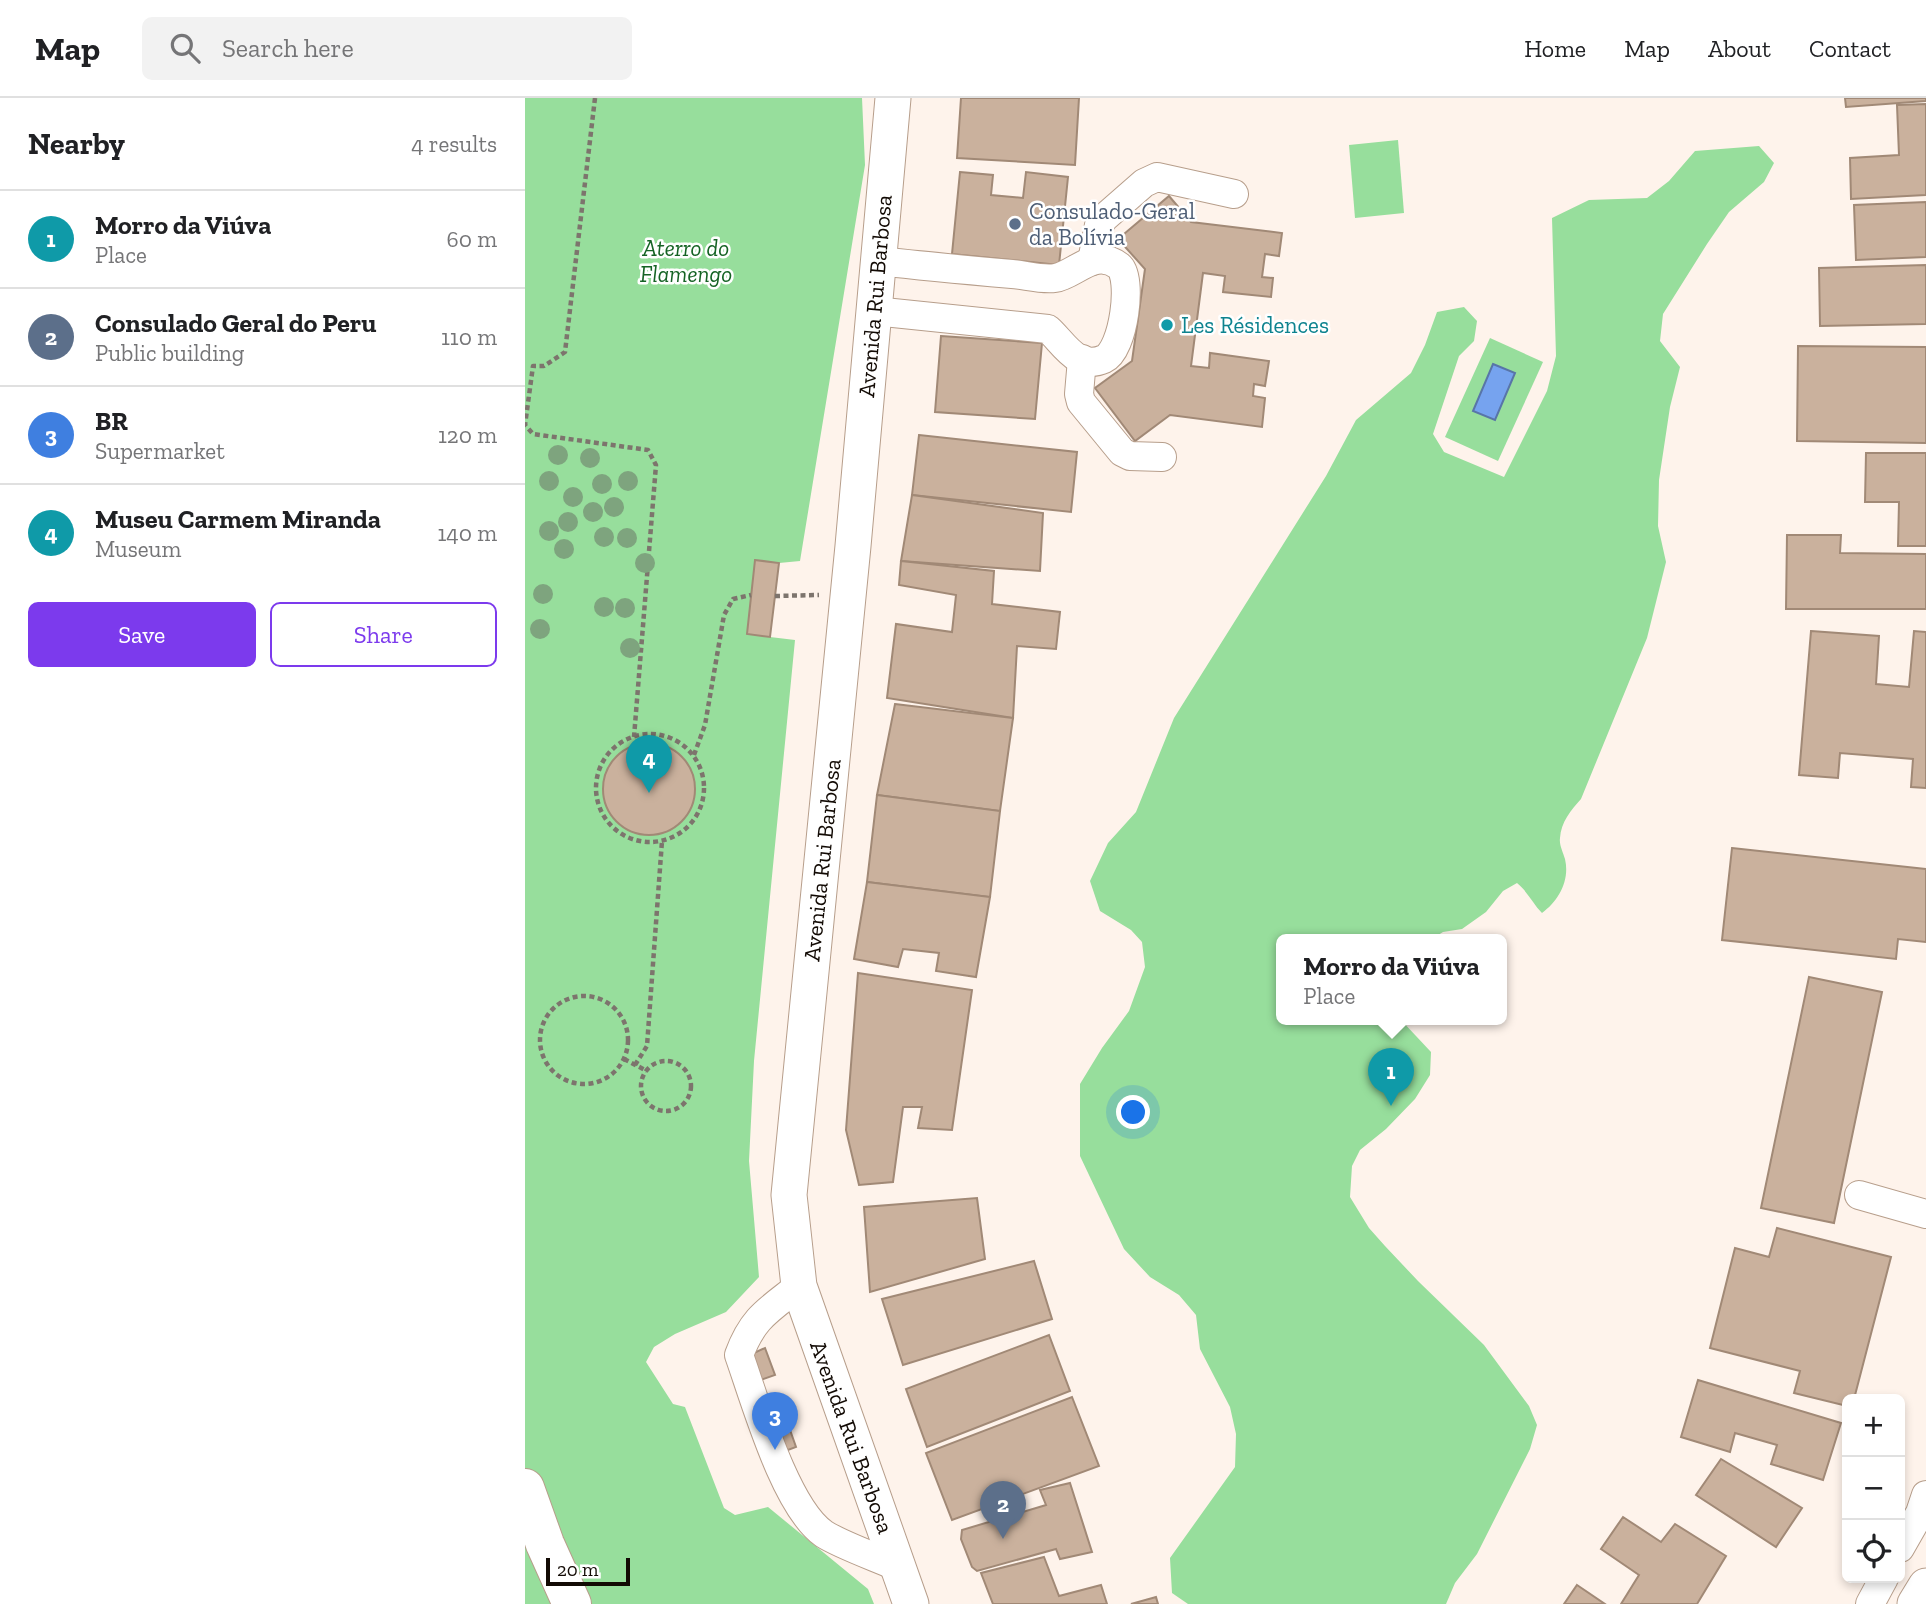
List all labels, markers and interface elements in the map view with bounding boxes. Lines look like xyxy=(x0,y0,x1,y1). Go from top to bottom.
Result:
search box xyxy=(142,17,632,80)
text: Map xyxy=(35,29,100,68)
icon: search xyxy=(166,29,204,67)
text: Search here xyxy=(222,32,354,64)
text: Home xyxy=(1524,34,1586,63)
text: Map xyxy=(1624,34,1670,63)
text: About xyxy=(1708,34,1771,63)
text: Contact xyxy=(1809,34,1891,63)
text: Nearby xyxy=(28,126,125,162)
text: 4 results xyxy=(411,130,497,158)
street label: Avenida Rui Barbosa xyxy=(852,194,898,398)
place label: Consulado-Geral da Bolívia xyxy=(1029,197,1195,251)
text: Morro da Viúva xyxy=(95,209,271,241)
marker: Consulado-Geral da Bolívia xyxy=(1007,216,1023,232)
text: 1 xyxy=(46,225,56,253)
text: 60 m xyxy=(446,225,497,253)
park label: Aterro do Flamengo xyxy=(640,234,732,288)
text: Place xyxy=(95,241,147,269)
text: Consulado Geral do Peru xyxy=(95,307,377,339)
place label: Les Résidences xyxy=(1181,311,1329,339)
marker: Les Résidences xyxy=(1159,317,1175,333)
text: 2 xyxy=(45,323,57,351)
text: 110 m xyxy=(441,323,497,351)
text: Public building xyxy=(95,339,244,367)
text: BR xyxy=(95,405,128,437)
text: 3 xyxy=(45,421,57,449)
text: 120 m xyxy=(438,421,497,449)
text: Supermarket xyxy=(95,437,225,465)
text: Museu Carmem Miranda xyxy=(95,503,381,535)
text: 4 xyxy=(44,519,58,547)
text: 140 m xyxy=(437,519,497,547)
text: Museum xyxy=(95,535,181,563)
button: Save xyxy=(28,602,256,667)
button: Share xyxy=(270,602,497,667)
pin: 4 xyxy=(626,735,672,793)
street label: Avenida Rui Barbosa xyxy=(797,757,847,963)
popup xyxy=(1276,934,1507,1025)
text: Morro da Viúva xyxy=(1303,950,1480,982)
text: Place xyxy=(1303,982,1355,1010)
pin: 1 xyxy=(1368,1048,1414,1106)
your location xyxy=(1116,1095,1150,1129)
street label: Avenida Rui Barbosa xyxy=(804,1337,900,1537)
pin: 3 xyxy=(752,1392,798,1450)
map controls xyxy=(1842,1394,1905,1583)
button: + xyxy=(1842,1394,1905,1457)
button: − xyxy=(1842,1457,1905,1520)
pin: 2 xyxy=(980,1481,1026,1539)
button: locate xyxy=(1842,1520,1905,1583)
scale bar xyxy=(546,1555,630,1587)
text: 20 m xyxy=(557,1558,598,1581)

